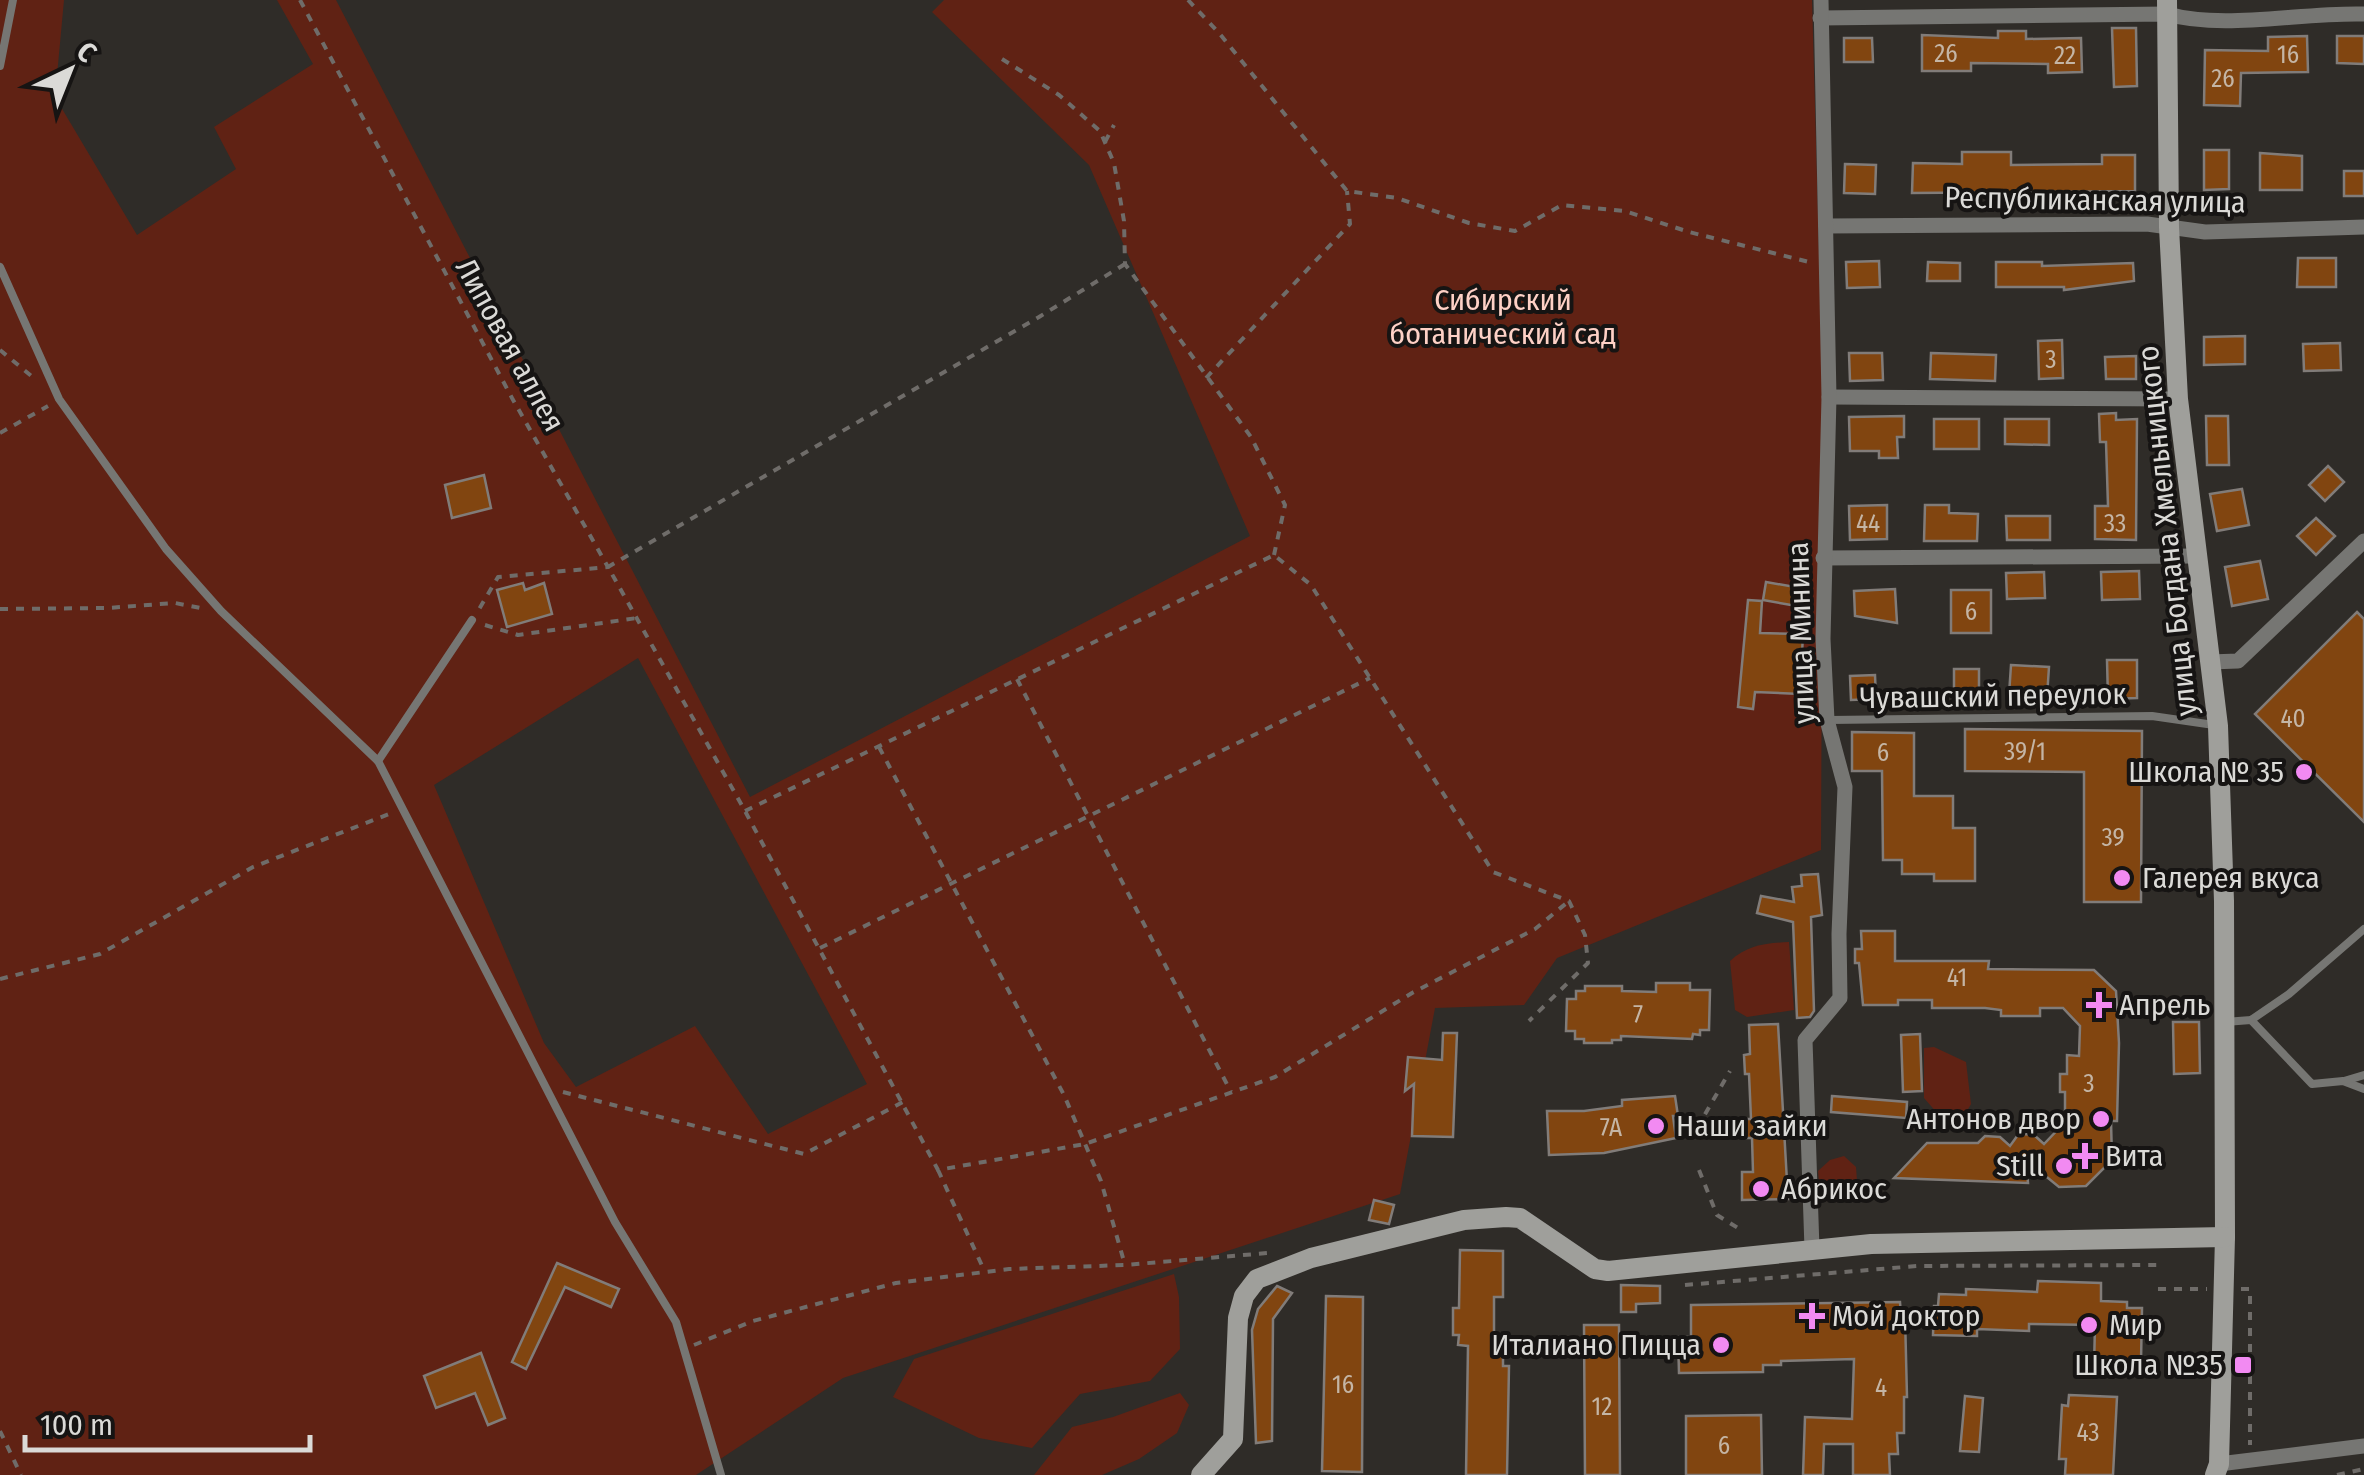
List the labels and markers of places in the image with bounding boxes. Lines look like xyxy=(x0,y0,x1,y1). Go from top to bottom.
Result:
place label: Школа № 35 xyxy=(2128,754,2284,790)
marker: Школа № 35 xyxy=(2293,761,2315,783)
place label: Галерея вкуса xyxy=(2142,860,2320,896)
marker: Галерея вкуса xyxy=(2111,867,2133,889)
place label: Апрель xyxy=(2119,987,2211,1023)
marker: Апрель xyxy=(2088,994,2110,1016)
place label: Антонов двор xyxy=(1906,1101,2081,1137)
place label: Наши зайки xyxy=(1676,1108,1828,1144)
marker: Антонов двор xyxy=(2090,1108,2112,1130)
marker: Наши зайки xyxy=(1645,1115,1667,1137)
place label: Вита xyxy=(2105,1138,2163,1174)
marker: Вита xyxy=(2074,1145,2096,1167)
place label: Still xyxy=(1996,1148,2044,1184)
marker: Still xyxy=(2053,1155,2075,1177)
place label: Абрикос xyxy=(1781,1171,1887,1207)
marker: Абрикос xyxy=(1750,1178,1772,1200)
place label: Мой доктор xyxy=(1832,1298,1980,1334)
marker: Мой доктор xyxy=(1801,1305,1823,1327)
place label: Мир xyxy=(2109,1307,2162,1343)
marker: Мир xyxy=(2078,1314,2100,1336)
place label: Италиано Пицца xyxy=(1491,1327,1701,1363)
marker: Италиано Пицца xyxy=(1710,1334,1732,1356)
place label: Школа №35 xyxy=(2074,1347,2223,1383)
marker: Школа №35 xyxy=(2232,1354,2254,1376)

